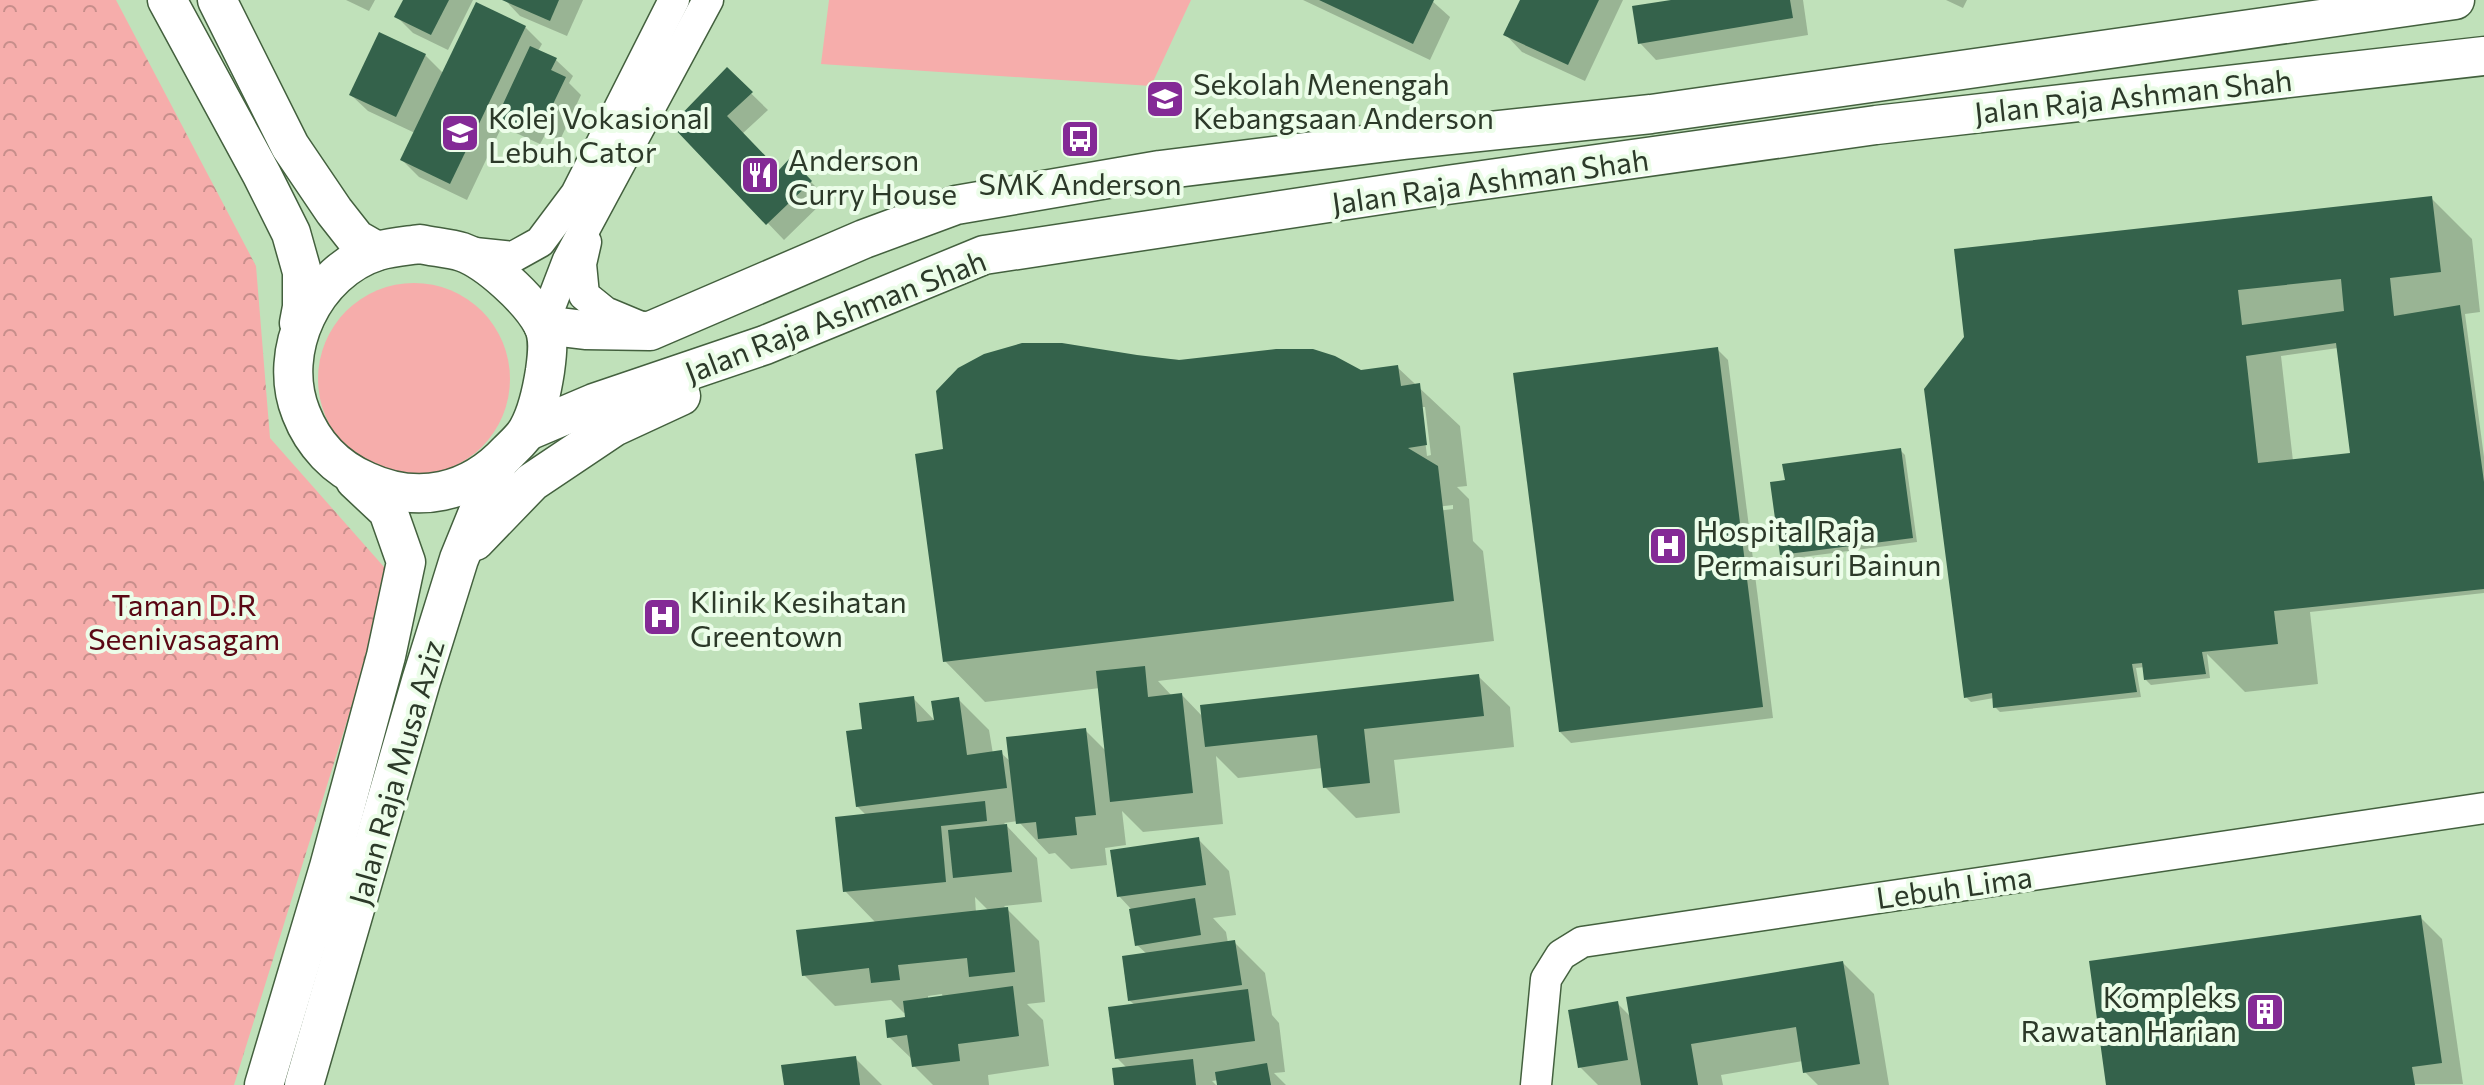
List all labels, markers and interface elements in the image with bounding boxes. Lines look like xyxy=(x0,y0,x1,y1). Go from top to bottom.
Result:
street label: Jalan Raja Ashman Shah xyxy=(1972,60,2294,130)
place label: Sekolah Menengah Kebangsaan Anderson xyxy=(1193,64,1494,135)
school or university icon: Sekolah Menengah Kebangsaan Anderson xyxy=(1144,78,1186,120)
place label: Kolej Vokasional Lebuh Cator xyxy=(488,98,710,169)
school or university icon: Kolej Vokasional Lebuh Cator xyxy=(439,112,481,154)
bus stop icon: SMK Anderson xyxy=(1059,118,1101,160)
street label: Jalan Raja Ashman Shah xyxy=(1329,139,1651,221)
place label: Anderson Curry House xyxy=(788,140,957,211)
restaurant icon: Anderson Curry House xyxy=(739,154,781,196)
place label: SMK Anderson xyxy=(978,164,1182,201)
street label: Jalan Raja Ashman Shah xyxy=(679,240,991,390)
place label: Hospital Raja Permaisuri Bainun xyxy=(1696,511,1941,582)
hospital icon: Hospital Raja Permaisuri Bainun xyxy=(1647,525,1689,567)
place label: Klinik Kesihatan Greentown xyxy=(690,582,907,653)
park label: Taman D.R Seenivasagam xyxy=(88,585,280,656)
hospital icon: Klinik Kesihatan Greentown xyxy=(641,596,683,638)
street label: Jalan Raja Musa Aziz xyxy=(339,635,451,909)
street label: Lebuh Lima xyxy=(1874,857,2034,915)
place label: Kompleks Rawatan Harian xyxy=(2021,977,2237,1048)
building icon: Kompleks Rawatan Harian xyxy=(2244,991,2286,1033)

